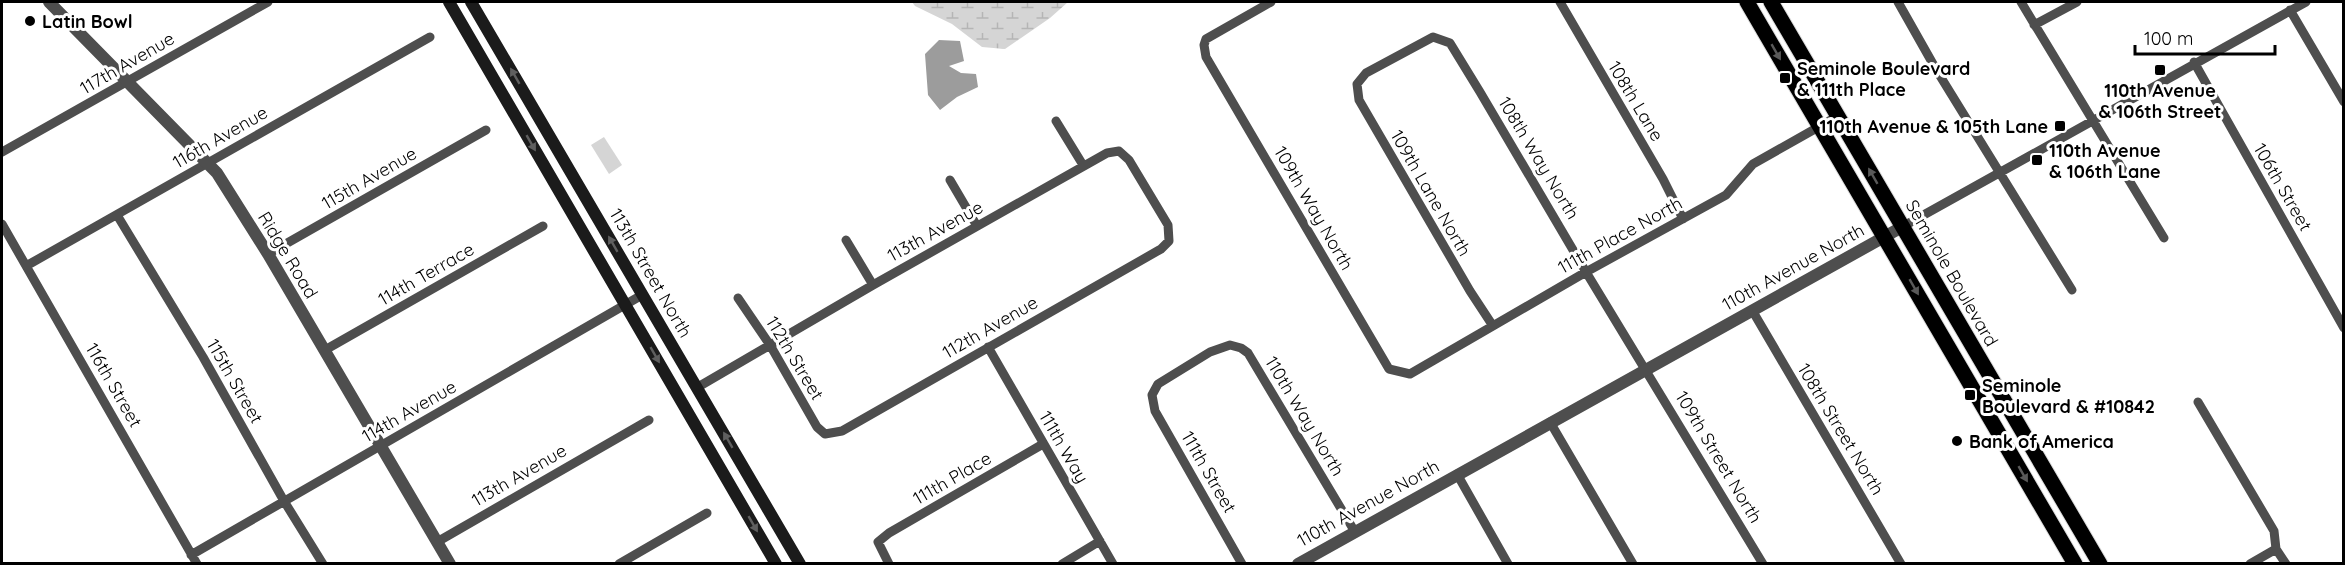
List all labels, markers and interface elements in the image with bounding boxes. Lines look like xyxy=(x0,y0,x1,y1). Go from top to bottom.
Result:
place label: Latin Bowl xyxy=(42,10,133,33)
marker: Latin Bowl xyxy=(23,14,37,28)
scale bar xyxy=(2135,18,2274,56)
street label: 117th Avenue xyxy=(76,27,178,99)
text: 100 m xyxy=(2144,27,2193,50)
one-way arrow xyxy=(1771,44,1782,60)
street label: 108th Lane xyxy=(1603,57,1669,145)
place label: Seminole Boulevard & 111th Place xyxy=(1797,57,1970,101)
marker: 110th Avenue & 106th Street xyxy=(2153,63,2167,77)
one-way arrow xyxy=(509,68,520,84)
marker: Seminole Boulevard & 111th Place xyxy=(1778,71,1792,85)
place label: 110th Avenue & 106th Street xyxy=(2099,79,2221,123)
street label: 108th Way North xyxy=(1493,93,1585,223)
street label: 116th Avenue xyxy=(168,101,272,173)
place label: 110th Avenue & 105th Lane xyxy=(1819,115,2048,138)
marker: 110th Avenue & 105th Lane xyxy=(2053,119,2067,133)
street label: 109th Lane North xyxy=(1386,126,1476,260)
one-way arrow xyxy=(526,135,537,151)
place label: 110th Avenue & 106th Lane xyxy=(2049,139,2161,183)
street label: 106th Street xyxy=(2249,139,2317,235)
street label: 115th Avenue xyxy=(317,142,421,214)
street label: 109th Way North xyxy=(1269,142,1359,274)
marker: 110th Avenue & 106th Lane xyxy=(2030,153,2044,167)
one-way arrow xyxy=(1867,168,1878,184)
street label: 111th Place North xyxy=(1554,191,1686,279)
street label: 113th Avenue xyxy=(883,195,987,267)
street label: Seminole Boulevard xyxy=(1901,196,2003,350)
street label: 113th Street North xyxy=(605,204,697,342)
street label: Ridge Road xyxy=(253,207,323,303)
street label: 110th Avenue North xyxy=(1718,218,1868,316)
one-way arrow xyxy=(608,235,618,252)
street label: 114th Terrace xyxy=(374,237,478,311)
one-way arrow xyxy=(1909,279,1919,296)
street label: 112th Avenue xyxy=(938,291,1042,363)
street label: 112th Street xyxy=(761,312,829,404)
street label: 115th Street xyxy=(202,335,268,427)
street label: 116th Street xyxy=(81,339,147,431)
one-way arrow xyxy=(649,347,660,363)
street label: 110th Way North xyxy=(1260,352,1350,480)
street label: 108th Street North xyxy=(1793,359,1889,499)
place label: Seminole Boulevard & #10842 xyxy=(1982,374,2155,418)
street label: 114th Avenue xyxy=(358,375,460,447)
street label: 109th Street North xyxy=(1671,387,1767,527)
marker: Seminole Boulevard & #10842 xyxy=(1963,388,1977,402)
street label: 111th Way xyxy=(1034,407,1094,487)
street label: 111th Street xyxy=(1176,427,1242,517)
place label: Bank of America xyxy=(1969,430,2114,453)
one-way arrow xyxy=(723,432,734,448)
marker: Bank of America xyxy=(1950,434,1964,448)
street label: 113th Avenue xyxy=(468,439,570,511)
street label: 111th Place xyxy=(909,446,995,510)
street label: 110th Avenue North xyxy=(1293,454,1443,552)
one-way arrow xyxy=(2018,465,2028,482)
one-way arrow xyxy=(747,516,758,532)

